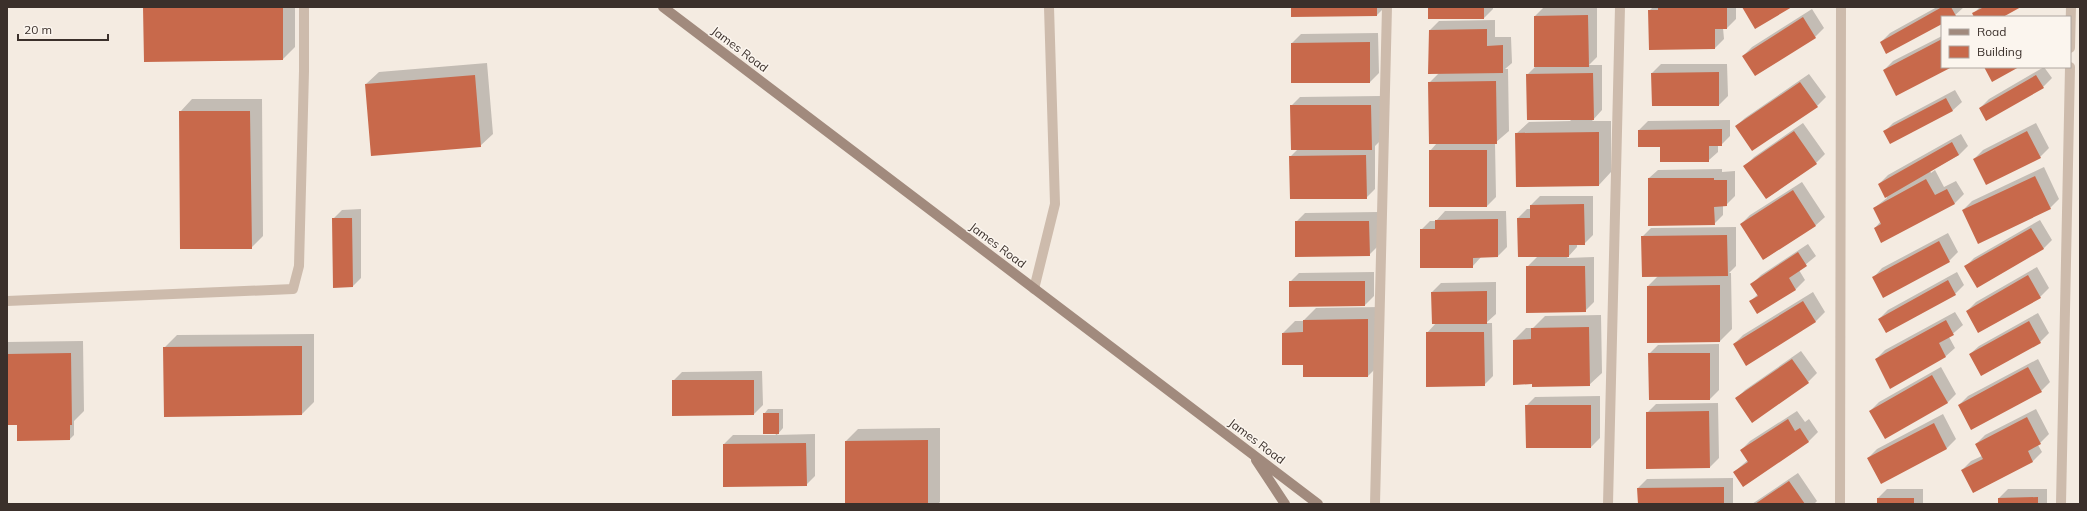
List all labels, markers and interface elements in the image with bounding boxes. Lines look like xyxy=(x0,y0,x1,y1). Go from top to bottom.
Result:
scale bar xyxy=(18,16,108,42)
legend xyxy=(1941,16,2071,68)
text: 20 m xyxy=(24,22,52,37)
street label: James Road xyxy=(709,23,771,75)
text: Road xyxy=(1977,24,2006,39)
text: Building xyxy=(1977,44,2022,59)
street label: James Road xyxy=(967,219,1029,271)
street label: James Road xyxy=(1226,415,1288,467)

